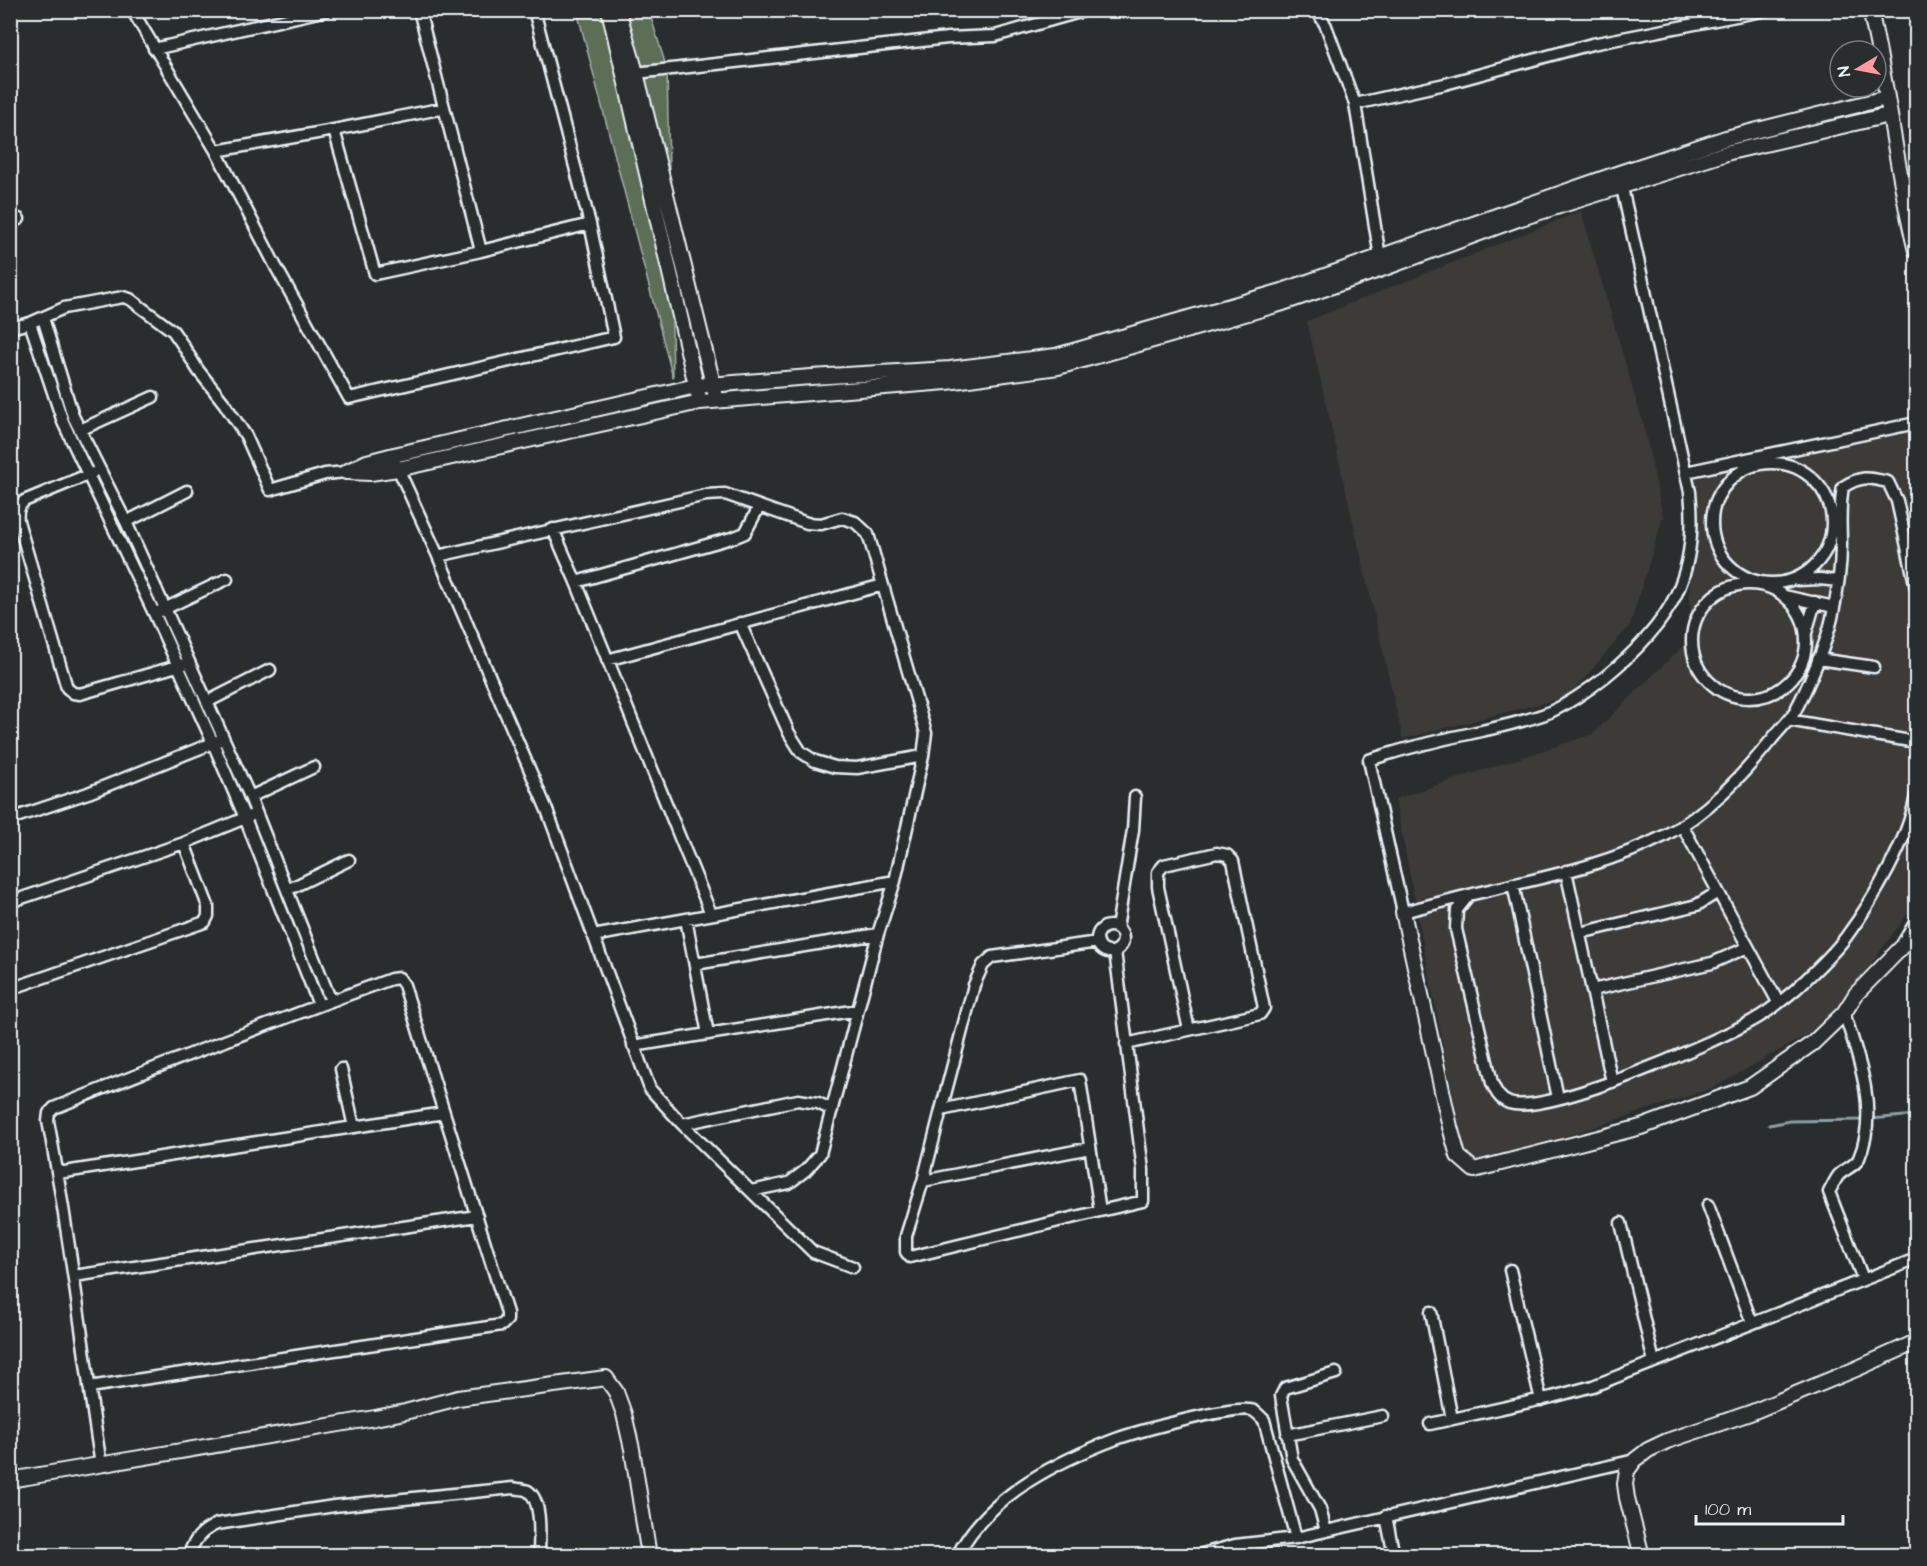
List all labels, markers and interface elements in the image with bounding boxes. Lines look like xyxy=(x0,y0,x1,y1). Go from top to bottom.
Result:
north arrow xyxy=(1828,39,1888,99)
text: N xyxy=(1833,65,1856,78)
scale bar xyxy=(1696,1488,1843,1526)
text: 100 m xyxy=(1705,1497,1751,1522)

